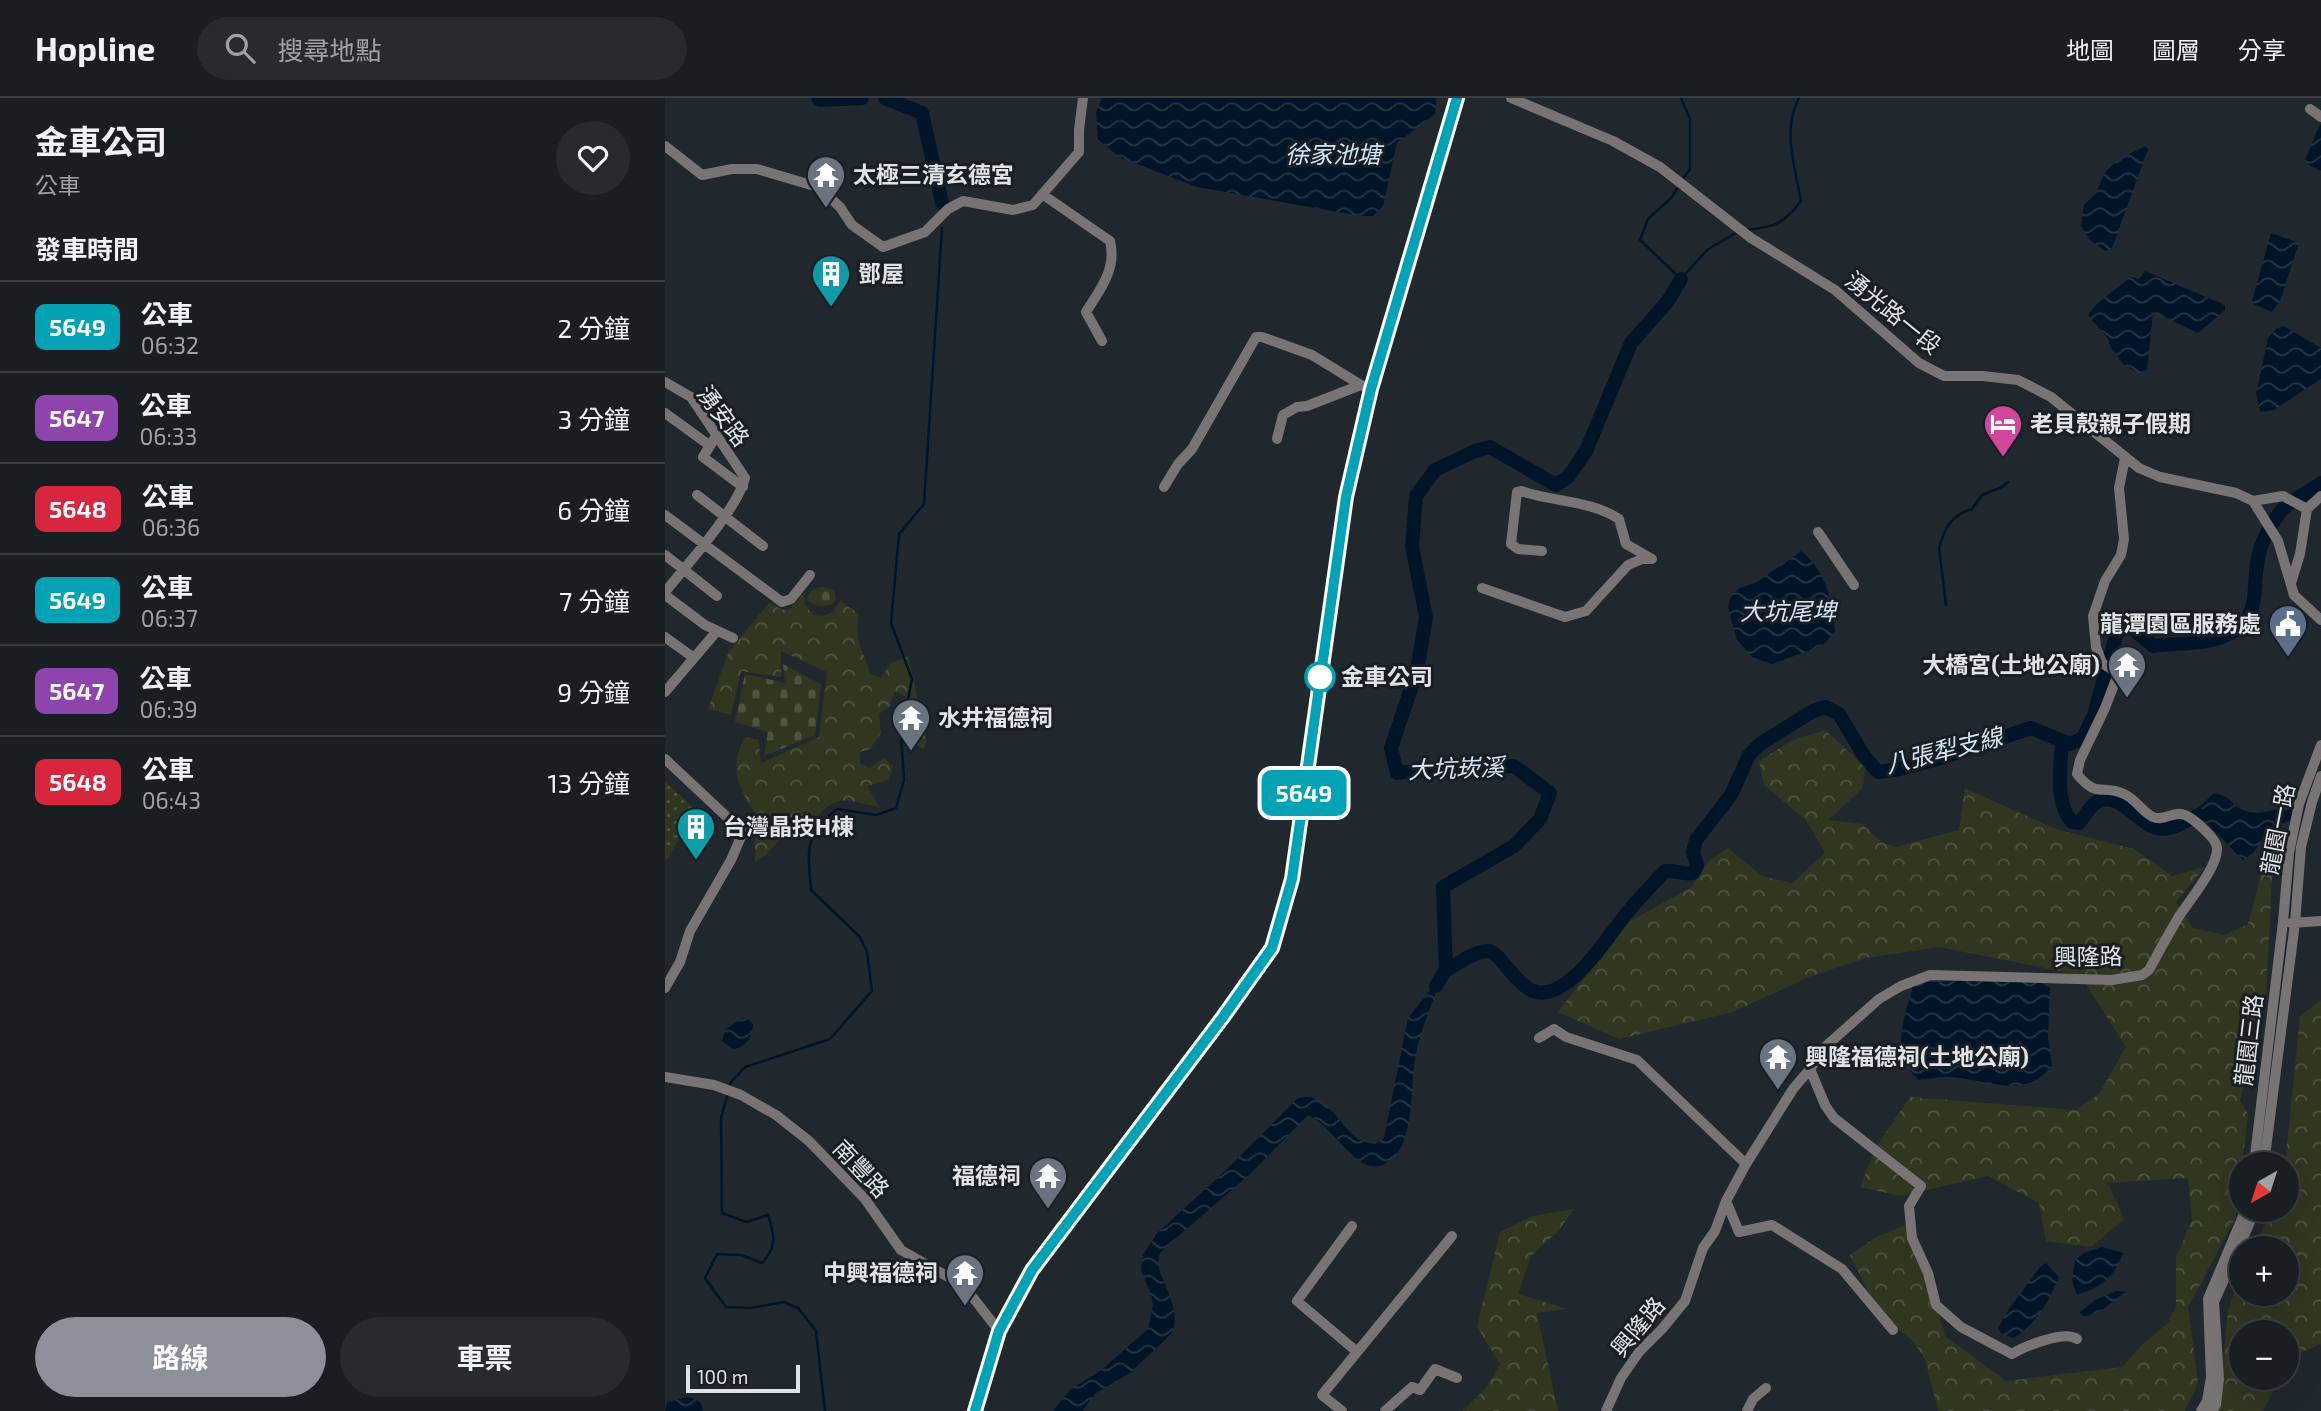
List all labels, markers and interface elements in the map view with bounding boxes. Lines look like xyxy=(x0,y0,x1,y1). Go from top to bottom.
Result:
search box xyxy=(197,17,687,80)
text: Hopline xyxy=(35,28,155,68)
icon: search xyxy=(221,29,259,67)
text: 搜尋地點 xyxy=(277,34,381,65)
text: 地圖 xyxy=(2066,35,2114,64)
text: 圖層 xyxy=(2152,35,2200,64)
text: 分享 xyxy=(2238,35,2286,64)
text: 金車公司 xyxy=(35,121,167,161)
button: heart xyxy=(556,121,630,195)
water label: 徐家池塘 xyxy=(1285,139,1385,168)
temple icon: 太極三清玄德宮 xyxy=(805,154,847,209)
place label: 太極三清玄德宮 xyxy=(853,160,1014,188)
text: 公車 xyxy=(35,171,81,199)
text: 發車時間 xyxy=(35,233,139,264)
building icon: 鄧屋 xyxy=(810,253,852,308)
place label: 鄧屋 xyxy=(858,259,904,287)
street label: 湧光路一段 xyxy=(1840,265,1947,359)
text: 公車 xyxy=(141,298,193,329)
text: 5649 xyxy=(49,312,106,341)
text: 2 分鐘 xyxy=(558,312,630,343)
text: 06:32 xyxy=(141,331,199,359)
street label: 湧安路 xyxy=(692,379,756,451)
text: 公車 xyxy=(139,389,191,420)
text: 5647 xyxy=(49,403,104,432)
text: 3 分鐘 xyxy=(558,403,630,434)
hotel icon: 老貝殼親子假期 xyxy=(1982,403,2024,458)
place label: 老貝殼親子假期 xyxy=(2030,409,2191,437)
text: 06:33 xyxy=(139,422,197,450)
text: 公車 xyxy=(142,480,194,511)
text: 5648 xyxy=(49,494,107,523)
text: 6 分鐘 xyxy=(557,494,630,525)
text: 06:36 xyxy=(142,513,200,541)
text: 公車 xyxy=(141,571,193,602)
text: 5649 xyxy=(49,585,106,614)
text: 7 分鐘 xyxy=(559,585,630,616)
water label: 大坑尾埤 xyxy=(1740,596,1839,625)
public building icon: 龍潭園區服務處 xyxy=(2267,603,2309,658)
text: 06:37 xyxy=(141,604,198,632)
place label: 龍潭園區服務處 xyxy=(2100,609,2261,637)
temple icon: 大橋宮(土地公廟) xyxy=(2106,644,2148,699)
place label: 大橋宮(土地公廟) xyxy=(1922,650,2100,678)
text: 公車 xyxy=(139,662,191,693)
marker: 金車公司 xyxy=(1305,662,1335,692)
place label: 金車公司 xyxy=(1341,662,1433,690)
text: 5647 xyxy=(49,676,104,705)
text: 9 分鐘 xyxy=(557,676,630,707)
text: 06:39 xyxy=(139,695,198,723)
temple icon: 水井福德祠 xyxy=(890,697,932,752)
place label: 水井福德祠 xyxy=(938,703,1053,731)
water label: 八張犁支線 xyxy=(1882,720,2008,778)
water label: 大坑崁溪 xyxy=(1407,751,1507,784)
text: 公車 xyxy=(142,753,194,784)
text: 5648 xyxy=(49,767,107,796)
text: 13 分鐘 xyxy=(547,767,630,798)
line badge: 5649 xyxy=(1255,770,1353,816)
text: 5649 xyxy=(1276,778,1332,807)
street label: 龍園一路 xyxy=(2254,781,2300,877)
text: 06:43 xyxy=(142,786,201,814)
building icon: 台灣晶技H棟 xyxy=(675,806,717,861)
place label: 台灣晶技H棟 xyxy=(723,812,854,840)
street label: 興隆路 xyxy=(2053,941,2123,971)
street label: 龍園三路 xyxy=(2229,993,2268,1087)
temple icon: 興隆福德祠(土地公廟) xyxy=(1757,1036,1799,1091)
place label: 興隆福德祠(土地公廟) xyxy=(1805,1042,2029,1070)
street label: 南豐路 xyxy=(828,1134,895,1203)
north arrow xyxy=(2229,1152,2299,1222)
map controls xyxy=(2229,1152,2299,1390)
temple icon: 福德祠 xyxy=(1027,1155,1069,1210)
place label: 福德祠 xyxy=(952,1161,1021,1189)
button: + xyxy=(2229,1236,2299,1306)
temple icon: 中興福德祠 xyxy=(944,1252,986,1307)
place label: 中興福德祠 xyxy=(823,1258,938,1286)
street label: 興隆路 xyxy=(1604,1291,1670,1362)
button: 路線 xyxy=(35,1317,326,1397)
button: 車票 xyxy=(340,1317,630,1397)
button: − xyxy=(2229,1320,2299,1390)
scale bar xyxy=(686,1362,800,1394)
text: 100 m xyxy=(697,1365,748,1388)

